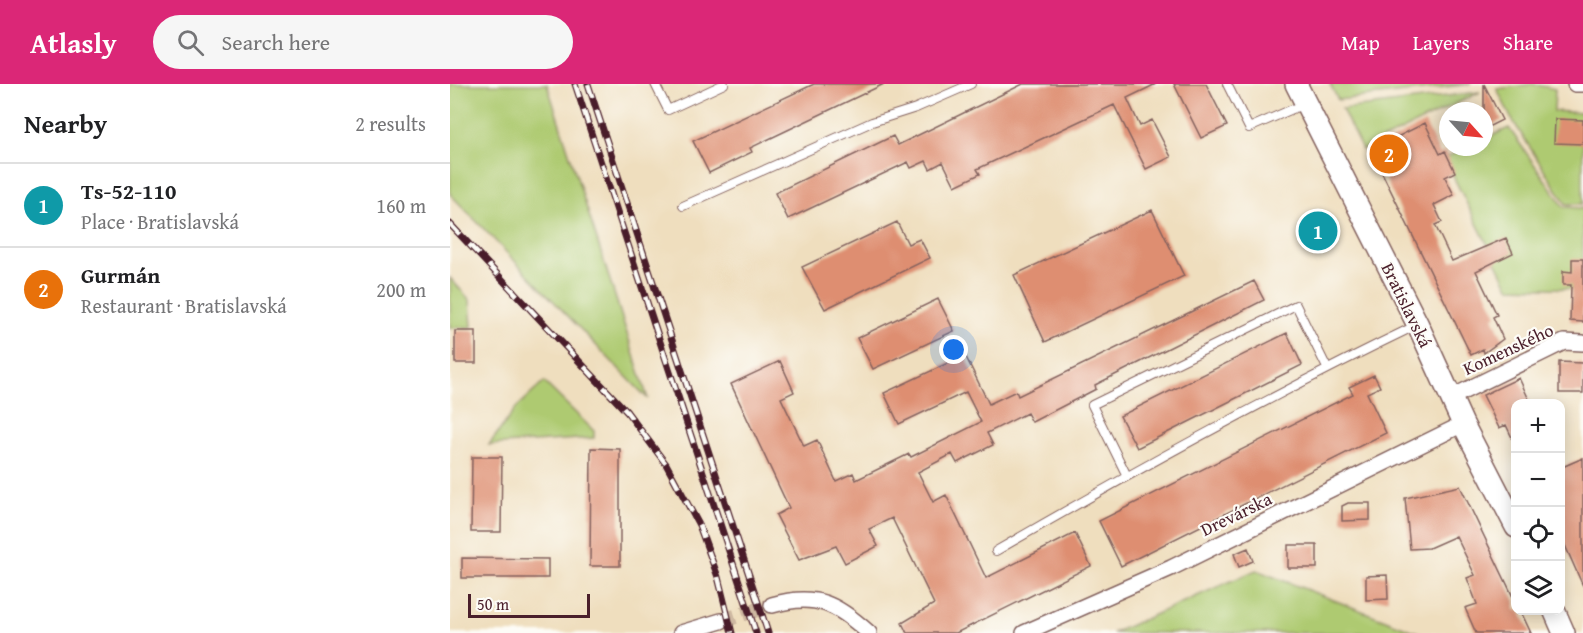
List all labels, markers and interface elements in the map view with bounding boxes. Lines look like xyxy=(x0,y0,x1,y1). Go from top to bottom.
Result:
search box xyxy=(153,15,573,69)
text: Atlasly xyxy=(30,22,117,63)
icon: search xyxy=(174,26,207,59)
text: Search here xyxy=(222,26,330,58)
text: Map xyxy=(1341,27,1380,58)
text: Layers xyxy=(1413,27,1470,58)
text: Share xyxy=(1503,27,1553,58)
north arrow xyxy=(1439,102,1493,156)
text: Nearby xyxy=(24,104,107,143)
text: 2 results xyxy=(355,109,426,138)
pin: 2 xyxy=(1370,132,1408,176)
text: Ts-52-110 xyxy=(81,175,176,207)
text: 1 xyxy=(38,191,49,220)
text: 160 m xyxy=(376,191,426,220)
text: Place · Bratislavská xyxy=(81,207,239,236)
pin: 1 xyxy=(1298,208,1338,254)
street label: Bratislavská xyxy=(1375,258,1439,353)
text: Gurmán xyxy=(81,259,160,291)
text: 2 xyxy=(38,275,49,304)
text: 200 m xyxy=(376,275,426,304)
text: Restaurant · Bratislavská xyxy=(81,291,287,320)
street label: Komenského xyxy=(1458,316,1558,382)
your location xyxy=(939,335,968,364)
map controls xyxy=(1511,399,1565,615)
button: + xyxy=(1511,399,1565,453)
button: − xyxy=(1511,453,1565,507)
street label: Drevárska xyxy=(1196,485,1277,543)
button: locate xyxy=(1511,507,1565,561)
button: layers xyxy=(1511,561,1565,615)
scale bar xyxy=(468,591,590,618)
text: 50 m xyxy=(477,592,509,616)

